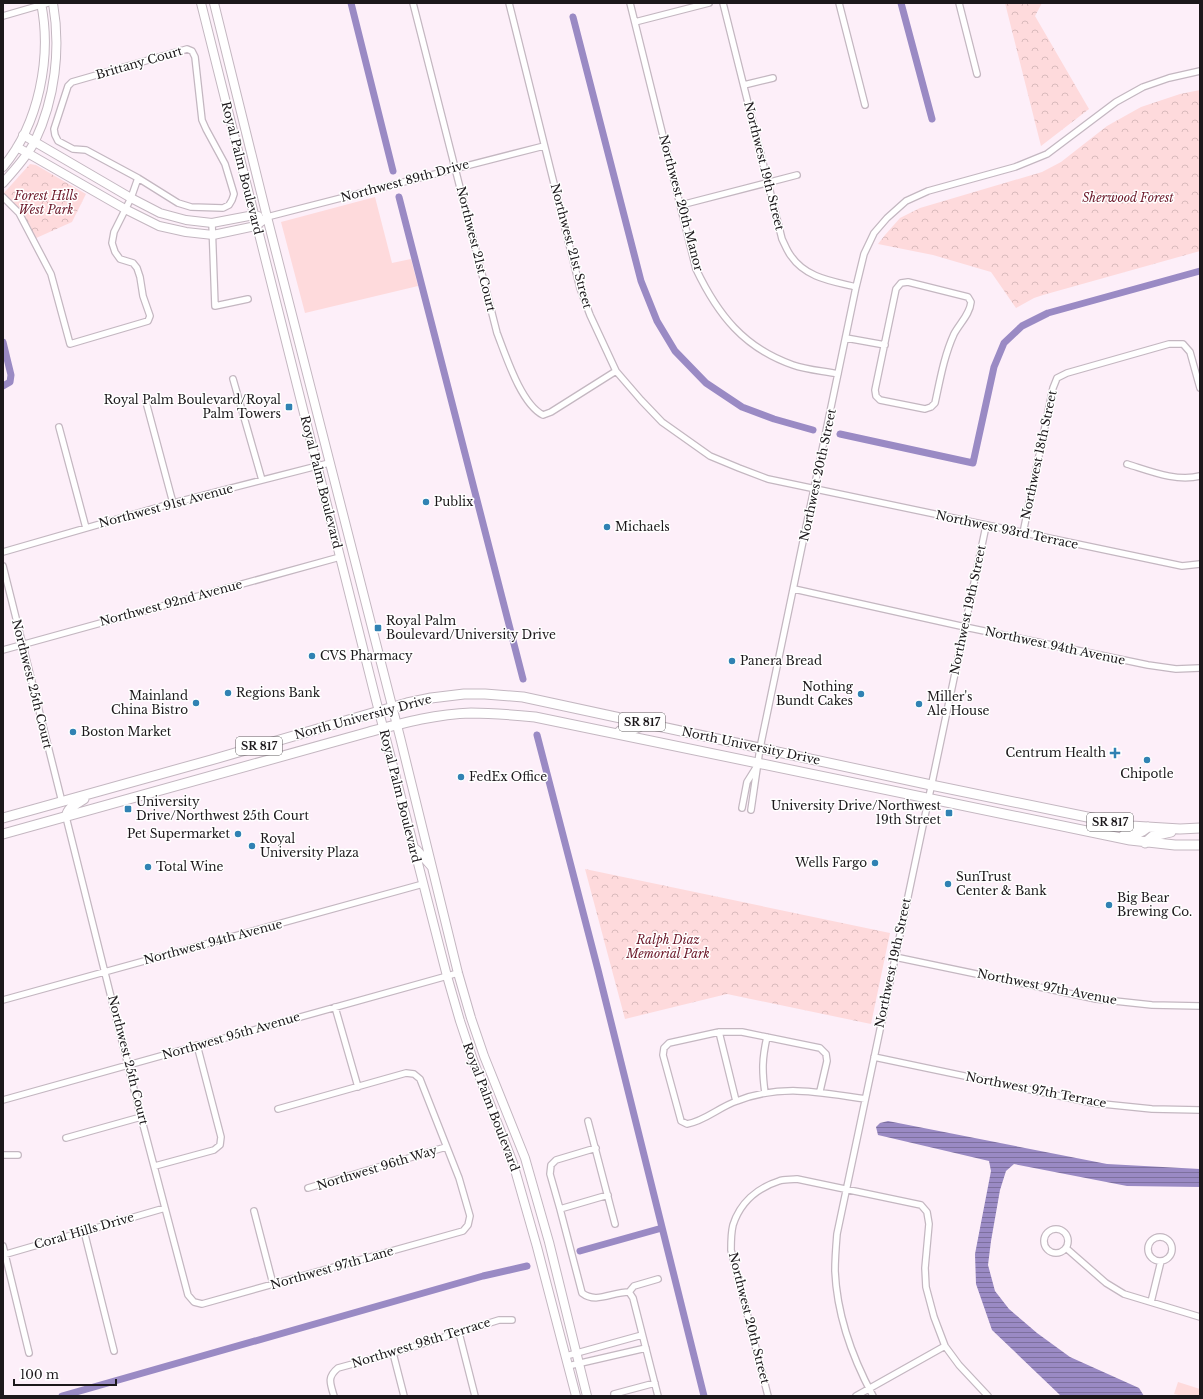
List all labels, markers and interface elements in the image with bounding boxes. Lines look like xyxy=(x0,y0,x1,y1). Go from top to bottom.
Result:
street label: Brittany Court xyxy=(94,43,184,82)
street label: Royal Palm Boulevard xyxy=(219,100,266,236)
street label: Northwest 19th Street xyxy=(741,100,788,232)
street label: Northwest 20th Manor xyxy=(656,133,707,273)
street label: Northwest 89th Drive xyxy=(339,156,471,205)
street label: Northwest 21st Street xyxy=(548,182,596,311)
street label: Northwest 21st Court xyxy=(454,185,499,314)
park label: Forest Hills West Park xyxy=(13,188,78,217)
park label: Sherwood Forest xyxy=(1082,190,1174,205)
street label: Northwest 18th Street xyxy=(1017,388,1060,521)
place label: Royal Palm Boulevard/Royal Palm Towers xyxy=(104,392,281,421)
marker: Royal Palm Boulevard/Royal Palm Towers xyxy=(284,402,294,412)
street label: Northwest 20th Street xyxy=(796,407,839,543)
street label: Royal Palm Boulevard xyxy=(298,414,345,550)
street label: Northwest 91st Avenue xyxy=(97,480,235,531)
place label: Publix xyxy=(434,494,474,509)
marker: Publix xyxy=(421,497,431,507)
street label: Northwest 93rd Terrace xyxy=(934,507,1080,552)
place label: Michaels xyxy=(615,519,670,534)
marker: Michaels xyxy=(602,522,612,532)
street label: Northwest 19th Street xyxy=(946,543,989,676)
street label: Northwest 92nd Avenue xyxy=(98,576,244,629)
place label: Royal Palm Boulevard/University Drive xyxy=(386,613,556,642)
street label: Northwest 25th Court xyxy=(9,617,56,751)
marker: Royal Palm Boulevard/University Drive xyxy=(373,623,383,633)
street label: Northwest 94th Avenue xyxy=(984,623,1127,668)
place label: CVS Pharmacy xyxy=(320,648,413,663)
marker: CVS Pharmacy xyxy=(307,651,317,661)
place label: Panera Bread xyxy=(740,653,822,668)
marker: Panera Bread xyxy=(727,656,737,666)
place label: Nothing Bundt Cakes xyxy=(776,679,854,708)
place label: Regions Bank xyxy=(236,685,321,700)
place label: Mainland China Bistro xyxy=(111,688,188,717)
marker: Regions Bank xyxy=(223,688,233,698)
marker: Nothing Bundt Cakes xyxy=(856,689,866,699)
place label: Miller's Ale House xyxy=(926,689,990,718)
street label: North University Drive xyxy=(293,691,433,742)
marker: Mainland China Bistro xyxy=(191,698,201,708)
marker: Miller's Ale House xyxy=(914,699,924,709)
road number: SR 817 xyxy=(619,713,665,731)
street label: North University Drive xyxy=(680,723,822,768)
place label: Boston Market xyxy=(81,724,172,739)
marker: Boston Market xyxy=(68,727,78,737)
street label: Royal Palm Boulevard xyxy=(377,728,424,864)
road number: SR 817 xyxy=(236,737,282,755)
place label: Centrum Health xyxy=(1006,745,1106,760)
marker: Centrum Health xyxy=(1109,747,1121,759)
marker: Chipotle xyxy=(1142,755,1152,765)
place label: Chipotle xyxy=(1120,766,1174,781)
place label: FedEx Office xyxy=(469,769,547,784)
marker: FedEx Office xyxy=(456,772,466,782)
place label: University Drive/Northwest 25th Court xyxy=(136,794,309,823)
place label: University Drive/Northwest 19th Street xyxy=(771,798,941,827)
marker: University Drive/Northwest 25th Court xyxy=(123,804,133,814)
marker: University Drive/Northwest 19th Street xyxy=(944,808,954,818)
road number: SR 817 xyxy=(1087,813,1133,831)
place label: Pet Supermarket xyxy=(127,826,230,841)
marker: Pet Supermarket xyxy=(233,829,243,839)
place label: Royal University Plaza xyxy=(260,831,359,860)
marker: Royal University Plaza xyxy=(247,841,257,851)
place label: Wells Fargo xyxy=(794,855,867,870)
marker: Wells Fargo xyxy=(870,858,880,868)
place label: Total Wine xyxy=(156,859,224,874)
marker: Total Wine xyxy=(143,862,153,872)
place label: SunTrust Center & Bank xyxy=(956,869,1047,898)
marker: SunTrust Center & Bank xyxy=(943,879,953,889)
place label: Big Bear Brewing Co. xyxy=(1117,890,1192,919)
street label: Northwest 19th Street xyxy=(871,896,914,1029)
marker: Big Bear Brewing Co. xyxy=(1104,900,1114,910)
street label: Northwest 94th Avenue xyxy=(142,916,284,967)
park label: Ralph Diaz Memorial Park xyxy=(625,932,710,961)
street label: Northwest 97th Avenue xyxy=(976,966,1118,1007)
street label: Northwest 25th Court xyxy=(105,993,152,1127)
street label: Northwest 95th Avenue xyxy=(160,1009,302,1062)
street label: Royal Palm Boulevard xyxy=(460,1040,523,1173)
street label: Northwest 97th Terrace xyxy=(964,1068,1108,1111)
street label: Northwest 96th Way xyxy=(315,1142,439,1193)
street label: Coral Hills Drive xyxy=(32,1209,136,1252)
street label: Northwest 97th Lane xyxy=(269,1243,395,1292)
street label: Northwest 20th Street xyxy=(726,1250,773,1386)
street label: Northwest 98th Terrace xyxy=(350,1314,492,1371)
scale bar xyxy=(14,1361,116,1387)
text: 100 m xyxy=(20,1367,59,1382)

